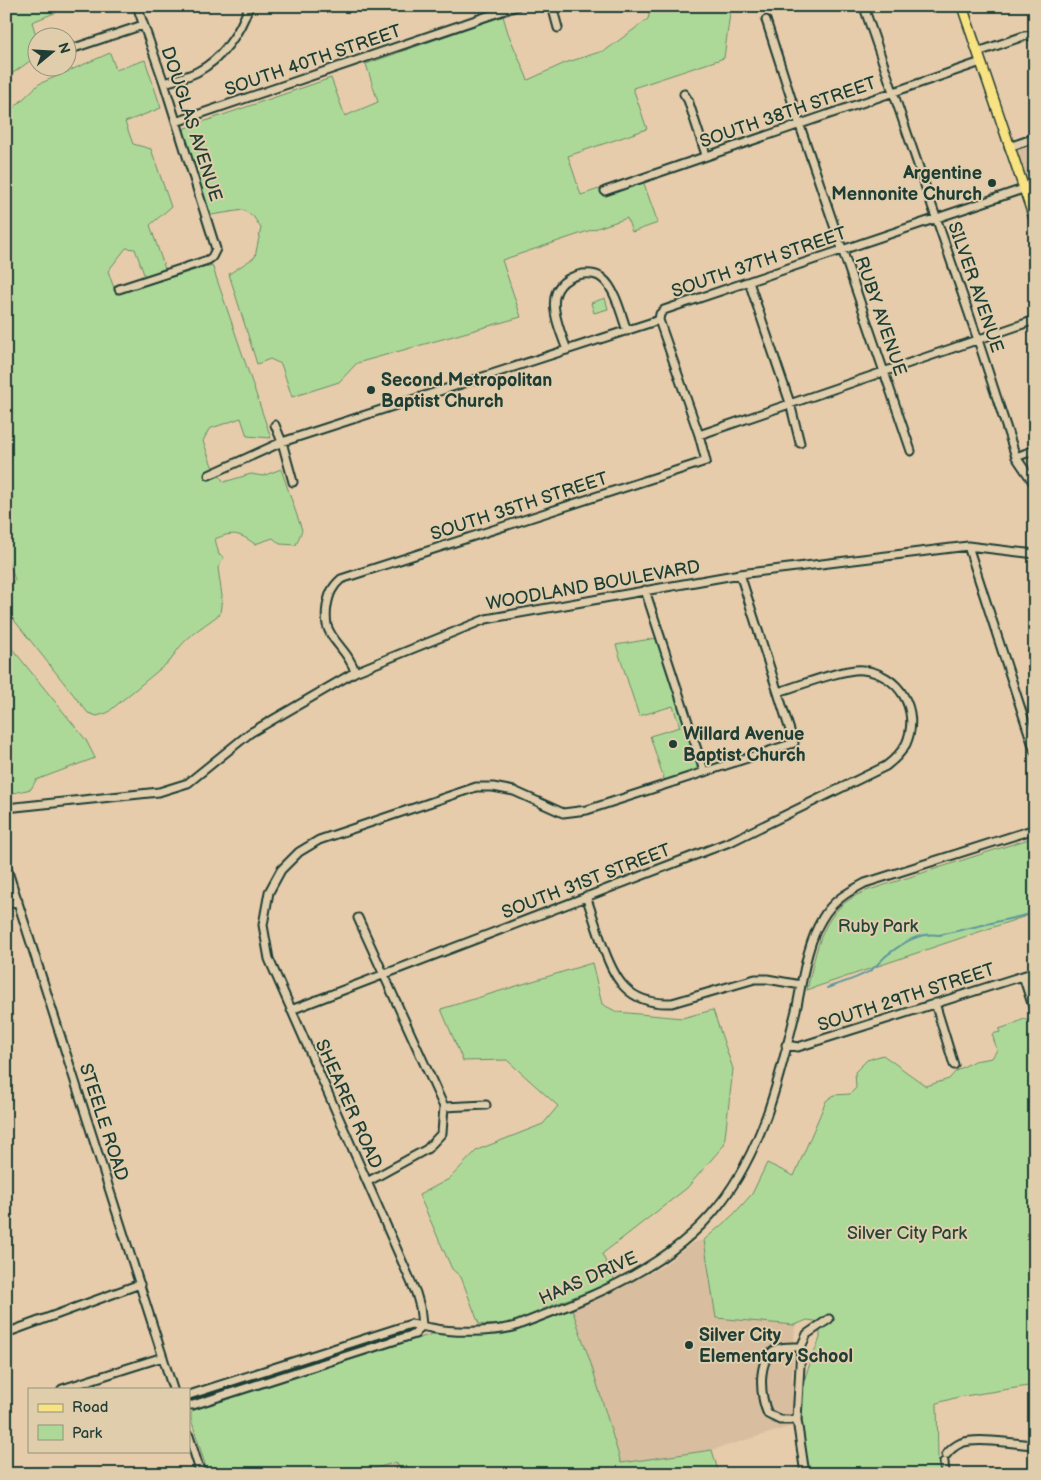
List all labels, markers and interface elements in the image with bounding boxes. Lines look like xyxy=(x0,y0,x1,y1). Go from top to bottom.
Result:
street label: SOUTH 40TH STREET xyxy=(222,20,404,101)
north arrow xyxy=(28,28,78,78)
text: N xyxy=(54,41,74,56)
street label: DOUGLAS AVENUE xyxy=(157,44,226,204)
street label: SOUTH 38TH STREET xyxy=(697,72,879,153)
place label: Argentine Mennonite Church xyxy=(831,163,982,205)
marker: Argentine Mennonite Church xyxy=(986,177,998,189)
street label: SILVER AVENUE xyxy=(943,219,1008,355)
street label: SOUTH 37TH STREET xyxy=(669,223,850,302)
street label: RUBY AVENUE xyxy=(850,254,911,379)
place label: Second Metropolitan Baptist Church xyxy=(381,370,552,412)
marker: Second Metropolitan Baptist Church xyxy=(365,384,377,396)
street label: SOUTH 35TH STREET xyxy=(428,468,611,545)
street label: WOODLAND BOULEVARD xyxy=(484,556,702,615)
place label: Willard Avenue Baptist Church xyxy=(683,724,806,766)
marker: Willard Avenue Baptist Church xyxy=(667,738,679,750)
street label: SOUTH 31ST STREET xyxy=(499,839,674,923)
park label: Ruby Park xyxy=(838,916,919,937)
street label: SOUTH 29TH STREET xyxy=(815,959,997,1036)
street label: SHEARER ROAD xyxy=(311,1036,386,1172)
street label: STEELE ROAD xyxy=(75,1061,132,1184)
park label: Silver City Park xyxy=(847,1223,967,1244)
street label: HAAS DRIVE xyxy=(536,1247,641,1309)
place label: Silver City Elementary School xyxy=(699,1325,853,1367)
marker: Silver City Elementary School xyxy=(683,1339,695,1351)
legend xyxy=(28,1388,190,1452)
text: Road xyxy=(72,1398,108,1417)
text: Park xyxy=(72,1424,103,1443)

